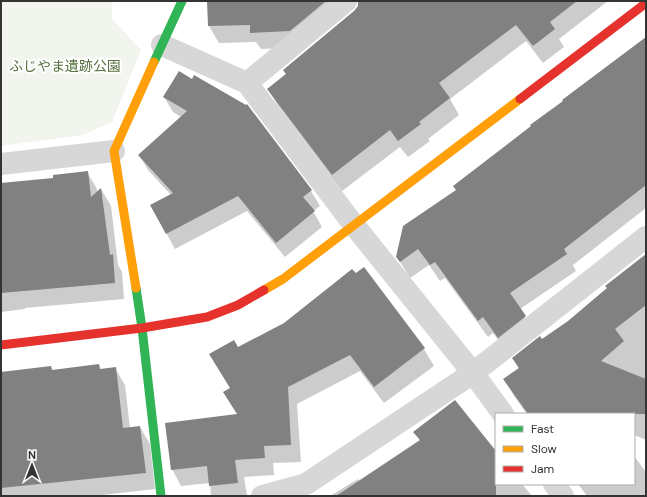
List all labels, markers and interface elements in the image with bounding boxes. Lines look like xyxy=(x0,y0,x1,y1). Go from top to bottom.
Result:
park label: ふじやま遺跡公園 xyxy=(9,57,121,75)
legend xyxy=(495,413,635,485)
text: Fast xyxy=(531,421,554,437)
text: Slow xyxy=(531,441,557,457)
north arrow xyxy=(12,445,52,485)
text: N xyxy=(28,448,36,462)
text: Jam xyxy=(531,461,554,477)

